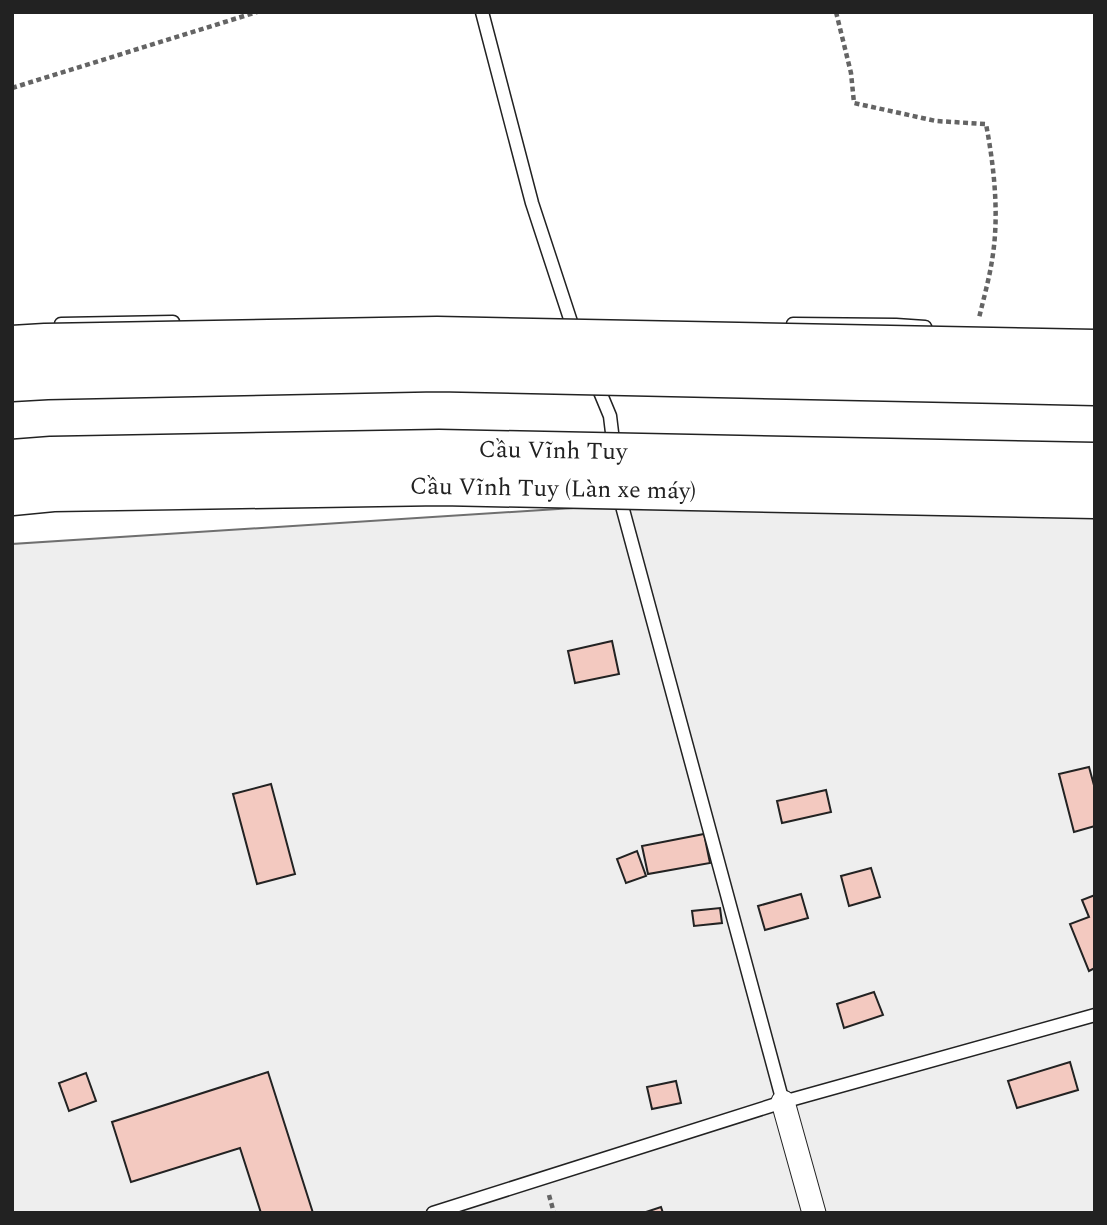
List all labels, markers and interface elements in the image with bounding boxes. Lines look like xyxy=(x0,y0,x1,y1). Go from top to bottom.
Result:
street label: Cầu Vĩnh Tuy xyxy=(478,432,629,470)
street label: Cầu Vĩnh Tuy (Làn xe máy) xyxy=(410,469,696,509)

